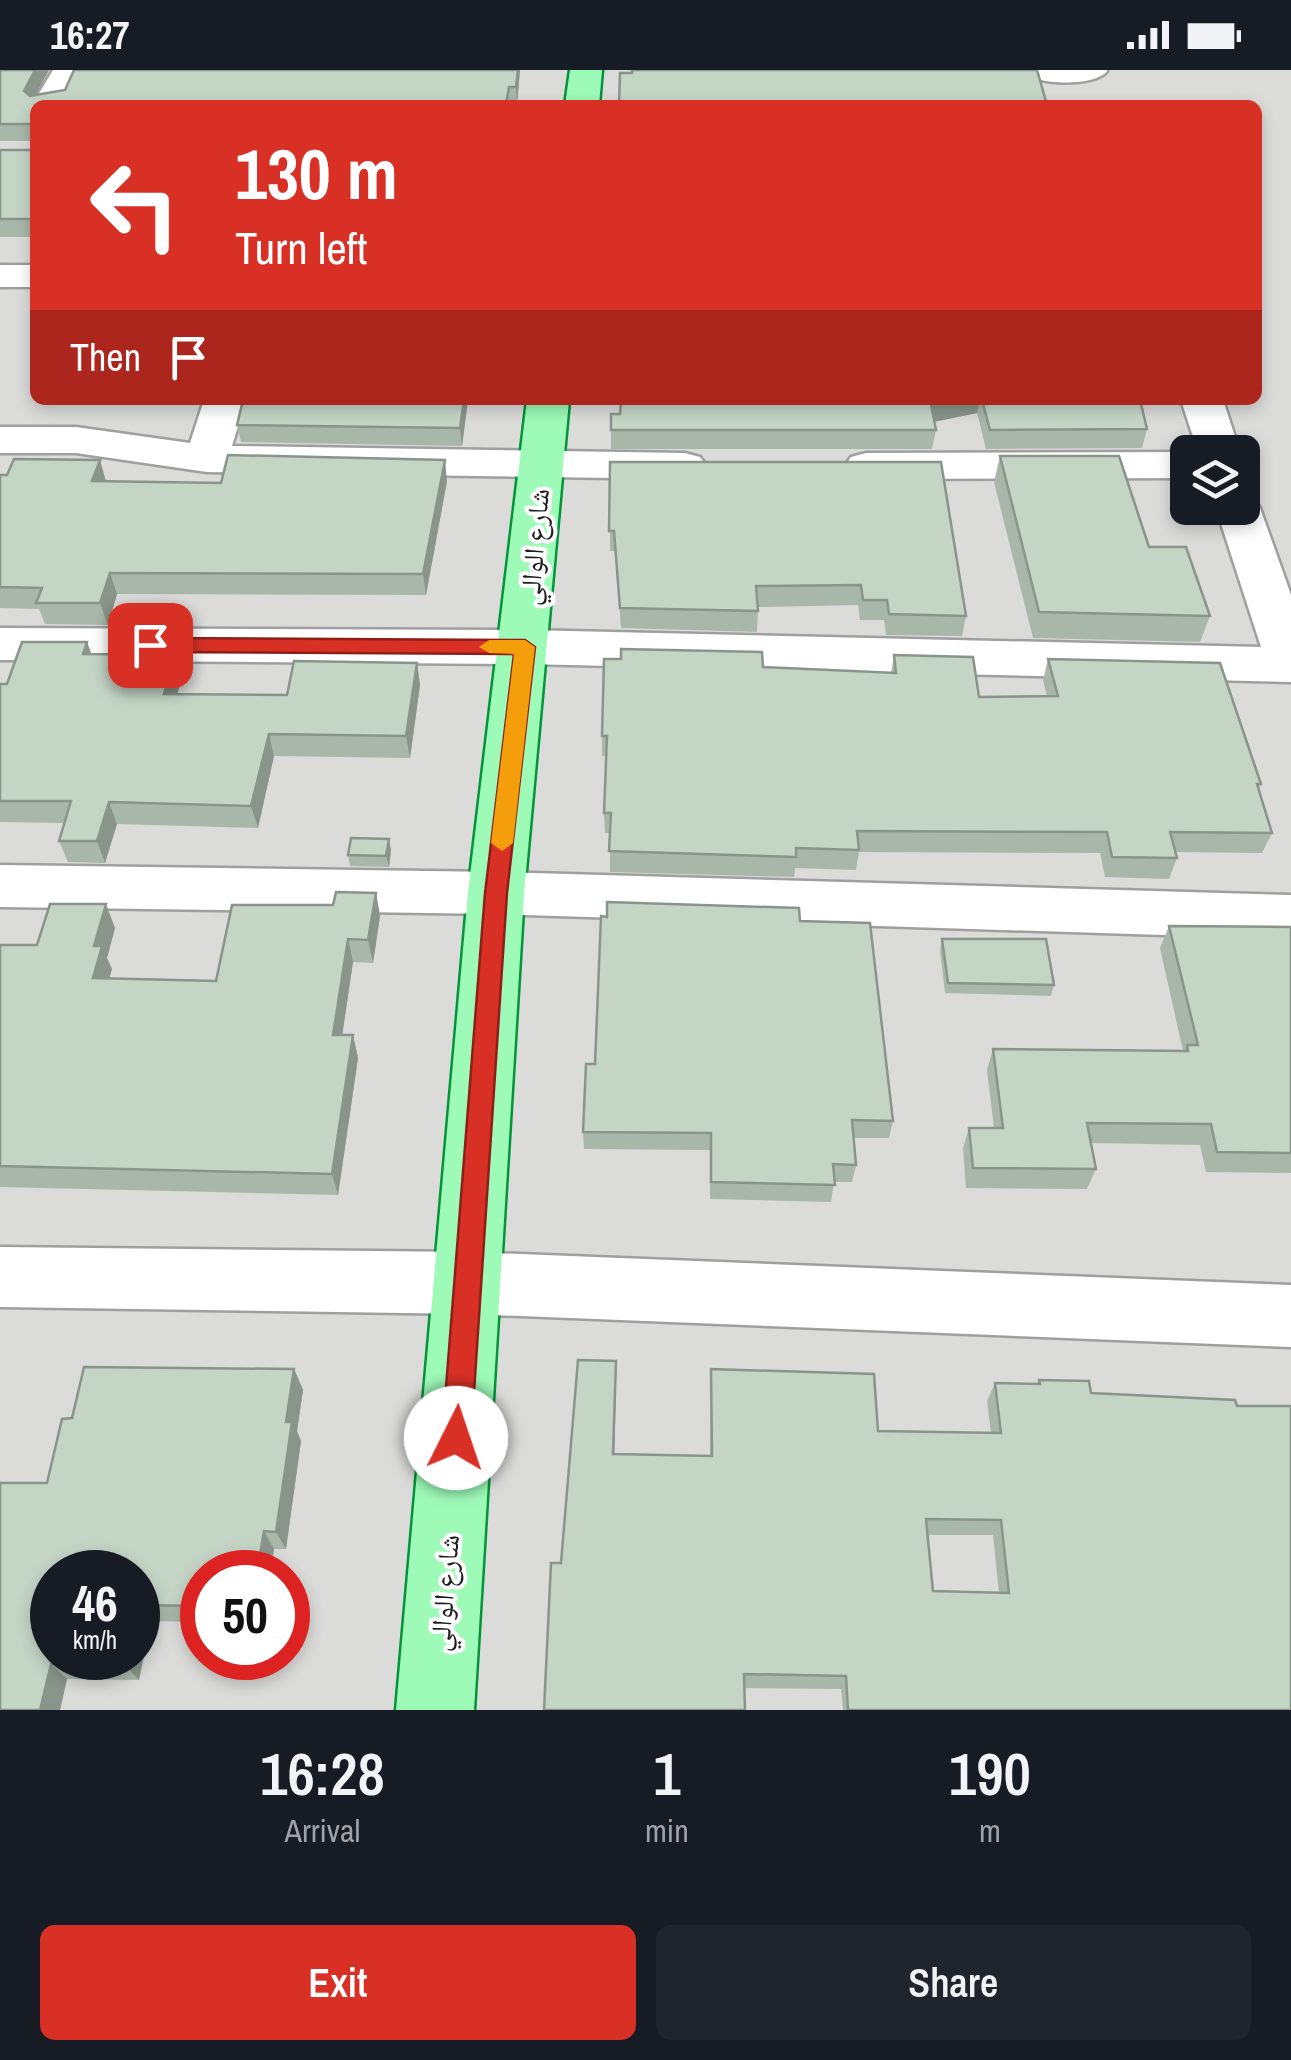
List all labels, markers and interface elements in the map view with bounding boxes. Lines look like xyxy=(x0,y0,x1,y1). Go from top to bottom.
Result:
text: 16:27 xyxy=(50,10,130,61)
text: 130 m xyxy=(235,127,398,221)
icon: left xyxy=(70,140,200,270)
text: Turn left xyxy=(235,217,367,278)
icon: arrive xyxy=(161,330,216,385)
text: Then xyxy=(70,332,141,383)
map controls xyxy=(1170,435,1260,525)
button: layers xyxy=(1170,435,1260,525)
street label: شارع الوالي xyxy=(510,487,562,607)
pin xyxy=(108,603,193,688)
icon: arrive xyxy=(123,618,178,673)
position arrow xyxy=(404,1386,508,1490)
street label: شارع الوالي xyxy=(420,1533,472,1653)
speed limit sign: 50 xyxy=(180,1550,310,1680)
text: 46 xyxy=(72,1569,118,1637)
text: km/h xyxy=(73,1623,117,1657)
text: 16:28 xyxy=(260,1733,385,1814)
text: 1 xyxy=(653,1733,681,1814)
text: 190 xyxy=(949,1733,1031,1814)
text: Arrival xyxy=(285,1809,360,1852)
text: min xyxy=(645,1809,689,1852)
text: m xyxy=(979,1809,1001,1852)
button: Exit xyxy=(40,1925,636,2040)
button: Share xyxy=(656,1925,1251,2040)

